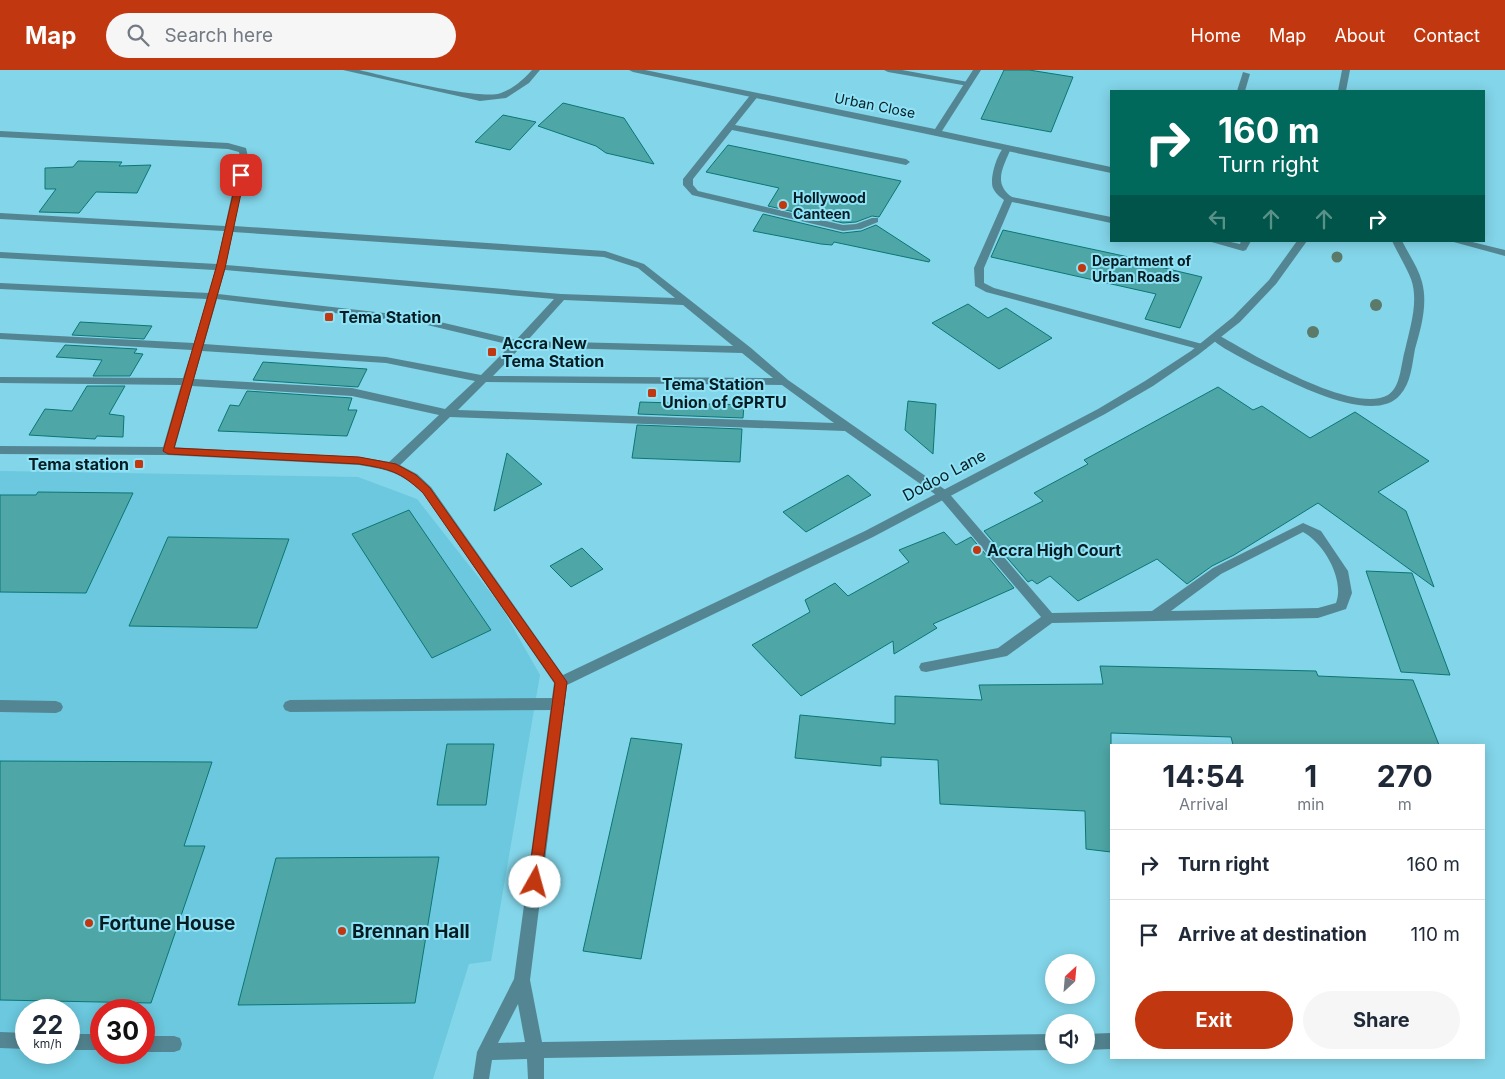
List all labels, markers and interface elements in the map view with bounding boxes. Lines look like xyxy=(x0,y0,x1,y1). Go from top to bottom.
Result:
search box xyxy=(106,13,456,58)
text: Map xyxy=(25,21,76,50)
icon: search xyxy=(124,21,152,49)
text: Search here xyxy=(164,24,273,47)
text: Home xyxy=(1191,25,1241,46)
text: Map xyxy=(1269,25,1306,46)
text: About xyxy=(1334,25,1385,46)
text: Contact xyxy=(1413,25,1480,46)
street label: Urban Close xyxy=(833,89,917,121)
text: 160 m xyxy=(1218,109,1320,151)
icon: right xyxy=(1135,110,1200,175)
text: Turn right xyxy=(1218,151,1319,177)
pin xyxy=(220,154,262,196)
icon: arrive xyxy=(227,161,255,189)
place label: Hollywood Canteen xyxy=(793,189,866,222)
marker: Hollywood Canteen xyxy=(777,199,789,211)
icon: left xyxy=(1204,205,1232,233)
icon: ahead xyxy=(1257,205,1285,233)
icon: ahead xyxy=(1310,205,1338,233)
icon: right xyxy=(1363,205,1391,233)
place label: Department of Urban Roads xyxy=(1092,252,1192,285)
marker: Department of Urban Roads xyxy=(1076,262,1088,274)
place label: Tema Station xyxy=(339,307,441,327)
marker: Tema Station xyxy=(323,311,335,323)
place label: Accra New Tema Station xyxy=(502,333,604,371)
marker: Accra New Tema Station xyxy=(486,346,498,358)
place label: Tema Station Union of GPRTU xyxy=(662,374,787,412)
marker: Tema Station Union of GPRTU xyxy=(646,387,658,399)
street label: Dodoo Lane xyxy=(899,445,989,505)
place label: Tema station xyxy=(28,454,129,474)
marker: Tema station xyxy=(133,458,145,470)
place label: Accra High Court xyxy=(987,540,1121,560)
marker: Accra High Court xyxy=(971,544,983,556)
text: 14:54 xyxy=(1162,758,1245,794)
text: 1 xyxy=(1304,758,1317,794)
text: 270 xyxy=(1377,758,1433,794)
text: Arrival xyxy=(1179,794,1228,814)
text: min xyxy=(1297,794,1324,814)
text: m xyxy=(1398,794,1412,814)
icon: right xyxy=(1135,851,1163,879)
text: Turn right xyxy=(1178,853,1269,876)
text: 160 m xyxy=(1407,853,1460,876)
position arrow xyxy=(508,855,560,907)
place label: Fortune House xyxy=(99,912,235,935)
marker: Fortune House xyxy=(83,917,95,929)
place label: Brennan Hall xyxy=(352,920,470,943)
icon: arrive xyxy=(1135,921,1163,949)
text: Arrive at destination xyxy=(1178,923,1367,946)
text: 110 m xyxy=(1411,923,1460,946)
marker: Brennan Hall xyxy=(336,925,348,937)
north arrow xyxy=(1045,954,1095,1004)
map controls xyxy=(1045,954,1095,1064)
button: Exit xyxy=(1135,991,1293,1049)
button: Share xyxy=(1303,991,1460,1049)
speed limit sign: 30 xyxy=(90,999,155,1064)
text: 22 xyxy=(32,1010,63,1040)
button: sound xyxy=(1045,1014,1095,1064)
text: km/h xyxy=(33,1036,62,1051)

